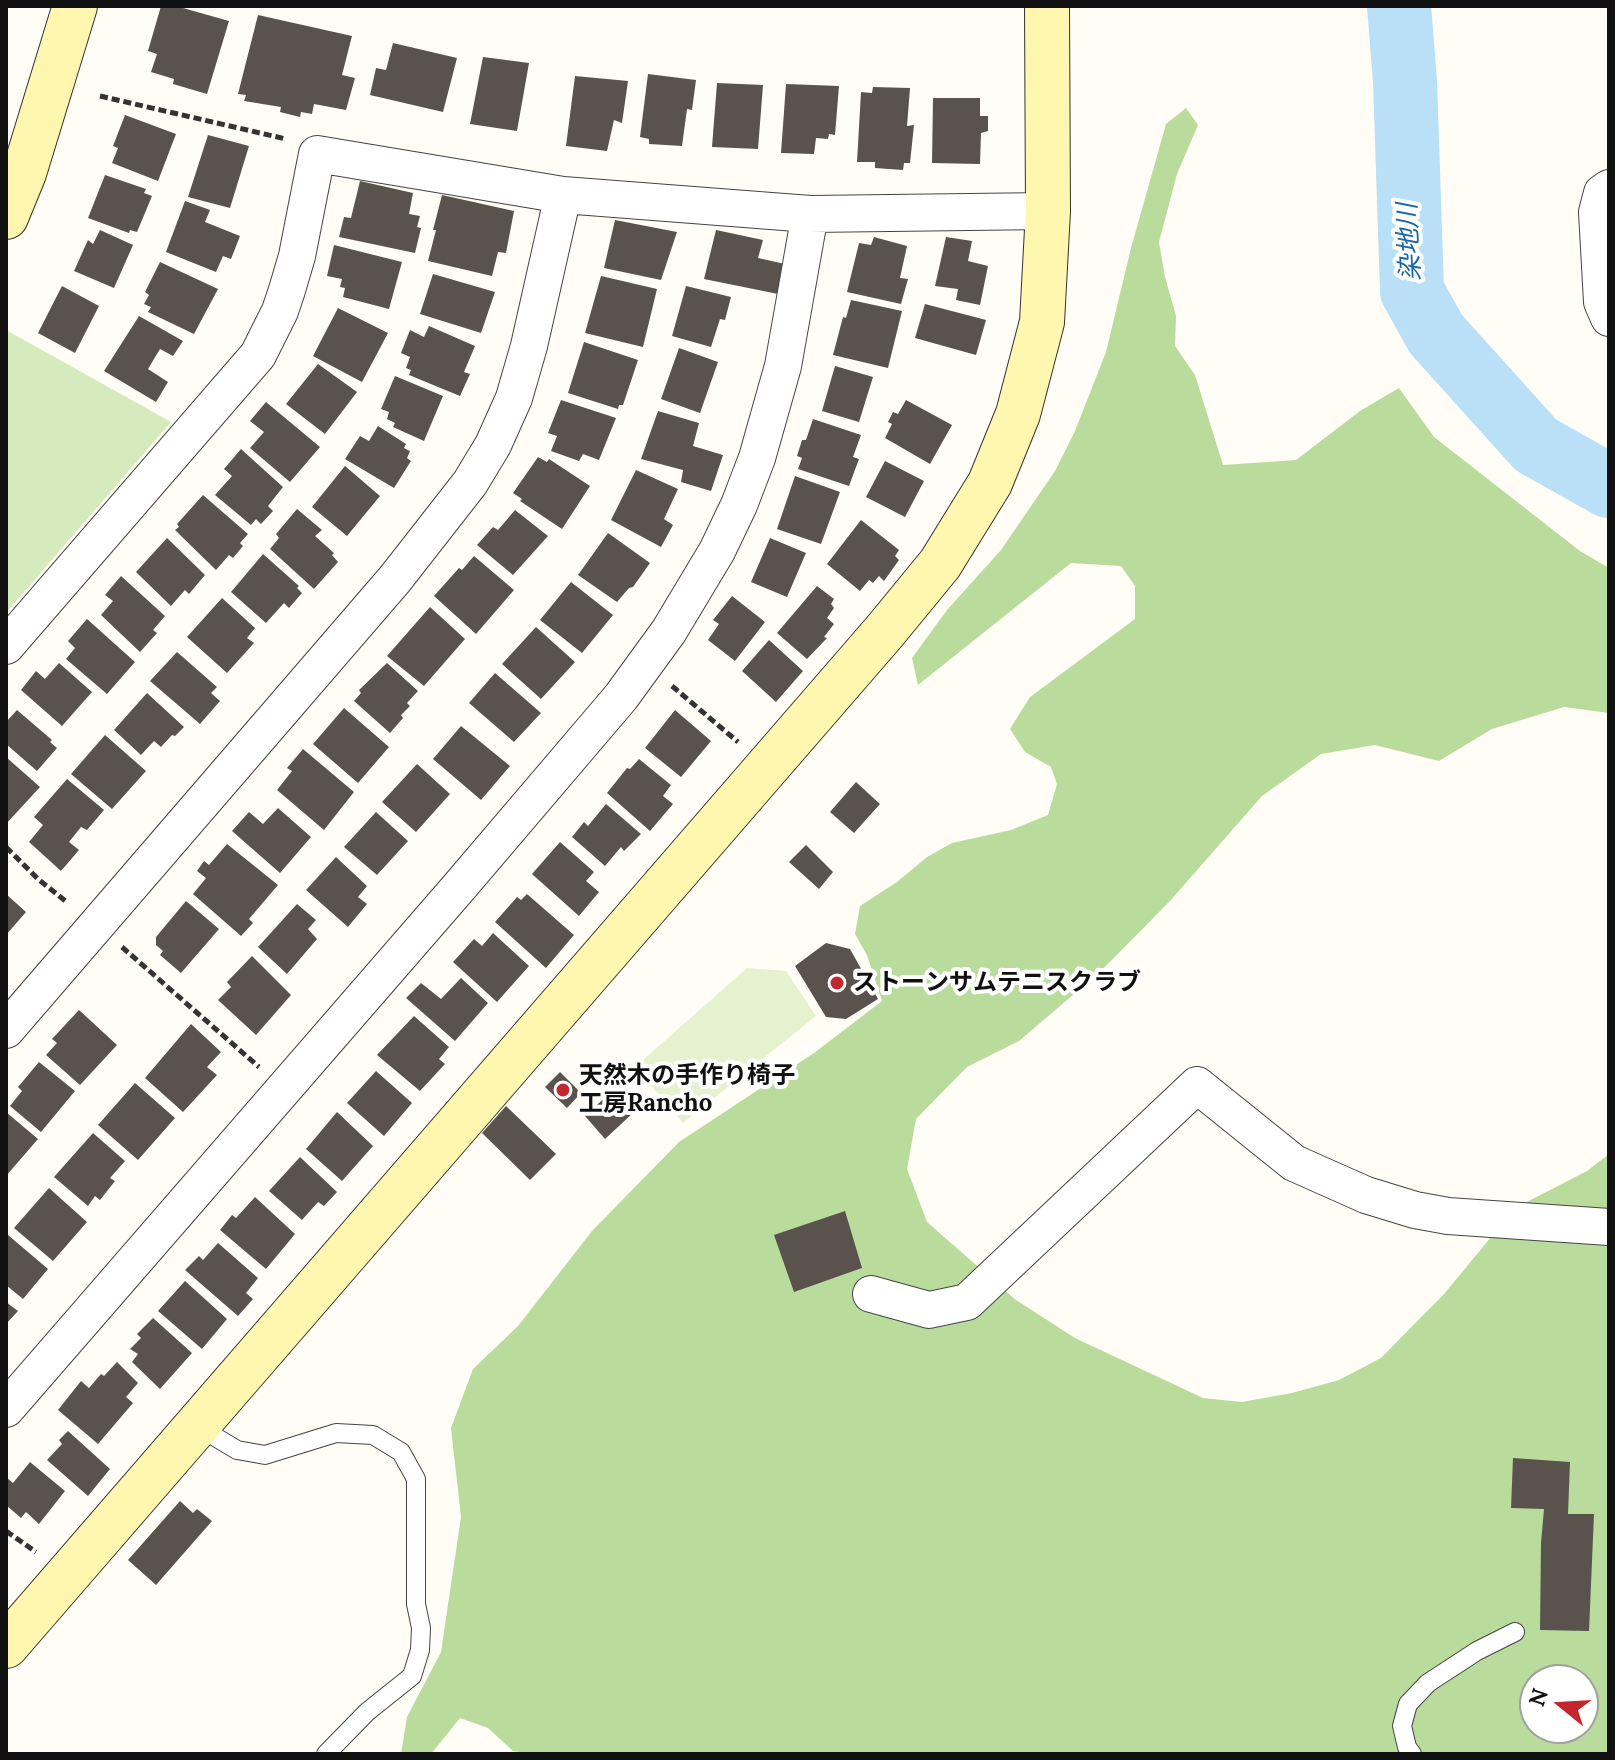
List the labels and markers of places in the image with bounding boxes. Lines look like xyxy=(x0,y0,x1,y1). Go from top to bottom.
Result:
place label: ストーンサムテニスクラブ xyxy=(853,969,1141,997)
marker: ストーンサムテニスクラブ xyxy=(828,974,846,992)
place label: 天然木の手作り椅子 工房Rancho xyxy=(579,1062,795,1118)
marker: 天然木の手作り椅子 工房Rancho xyxy=(554,1081,572,1099)

